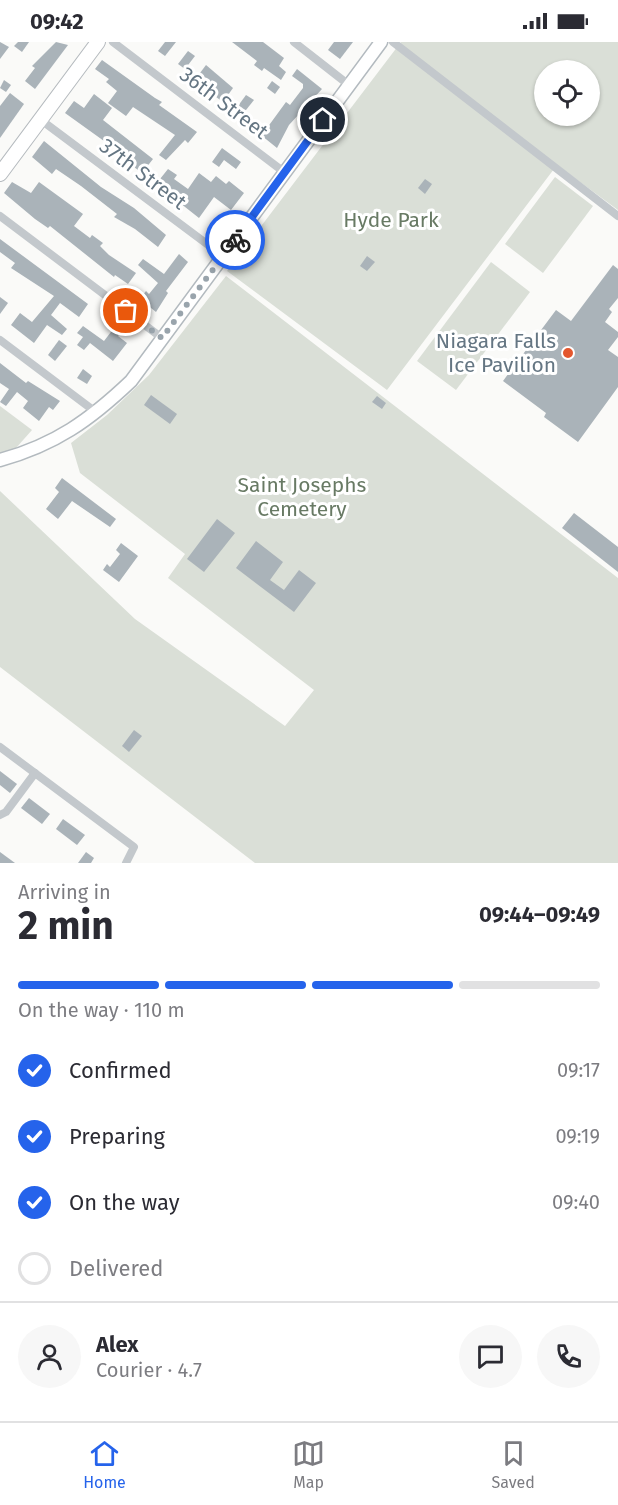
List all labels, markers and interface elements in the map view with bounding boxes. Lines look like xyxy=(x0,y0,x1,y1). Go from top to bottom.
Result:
text: 09:42 xyxy=(30,8,84,35)
map controls xyxy=(534,60,600,126)
button: locate xyxy=(534,60,600,126)
street label: 36th Street xyxy=(175,61,274,145)
pin xyxy=(297,94,348,145)
icon: home xyxy=(306,103,339,136)
street label: 37th Street xyxy=(94,133,192,215)
park label: Hyde Park xyxy=(343,207,439,233)
courier xyxy=(205,210,265,270)
icon: bike xyxy=(219,224,252,257)
pin xyxy=(100,285,151,336)
icon: bag xyxy=(109,294,142,327)
place label: Niagara Falls Ice Pavilion xyxy=(436,328,556,378)
marker: Niagara Falls Ice Pavilion xyxy=(561,346,575,360)
park label: Saint Josephs Cemetery xyxy=(238,472,367,522)
text: Arriving in xyxy=(18,880,111,904)
text: 09:44–09:49 xyxy=(479,901,600,928)
text: 2 min xyxy=(18,903,114,949)
text: On the way · 110 m xyxy=(18,998,185,1022)
icon: check xyxy=(18,1054,51,1087)
text: Confirmed xyxy=(69,1057,172,1084)
text: 09:17 xyxy=(557,1058,600,1082)
icon: check xyxy=(18,1120,51,1153)
text: Preparing xyxy=(69,1123,165,1150)
text: 09:19 xyxy=(555,1124,600,1148)
icon: check xyxy=(18,1186,51,1219)
text: On the way xyxy=(69,1189,180,1216)
text: 09:40 xyxy=(552,1190,600,1214)
text: Delivered xyxy=(69,1255,164,1282)
button: person xyxy=(18,1325,81,1388)
button: chat xyxy=(459,1325,522,1388)
button: phone xyxy=(537,1325,600,1388)
text: Alex xyxy=(96,1331,139,1358)
text: Courier · 4.7 xyxy=(96,1358,202,1382)
tab: Home xyxy=(83,1437,126,1492)
tab: Map xyxy=(292,1437,325,1492)
tab: Saved xyxy=(492,1437,535,1492)

